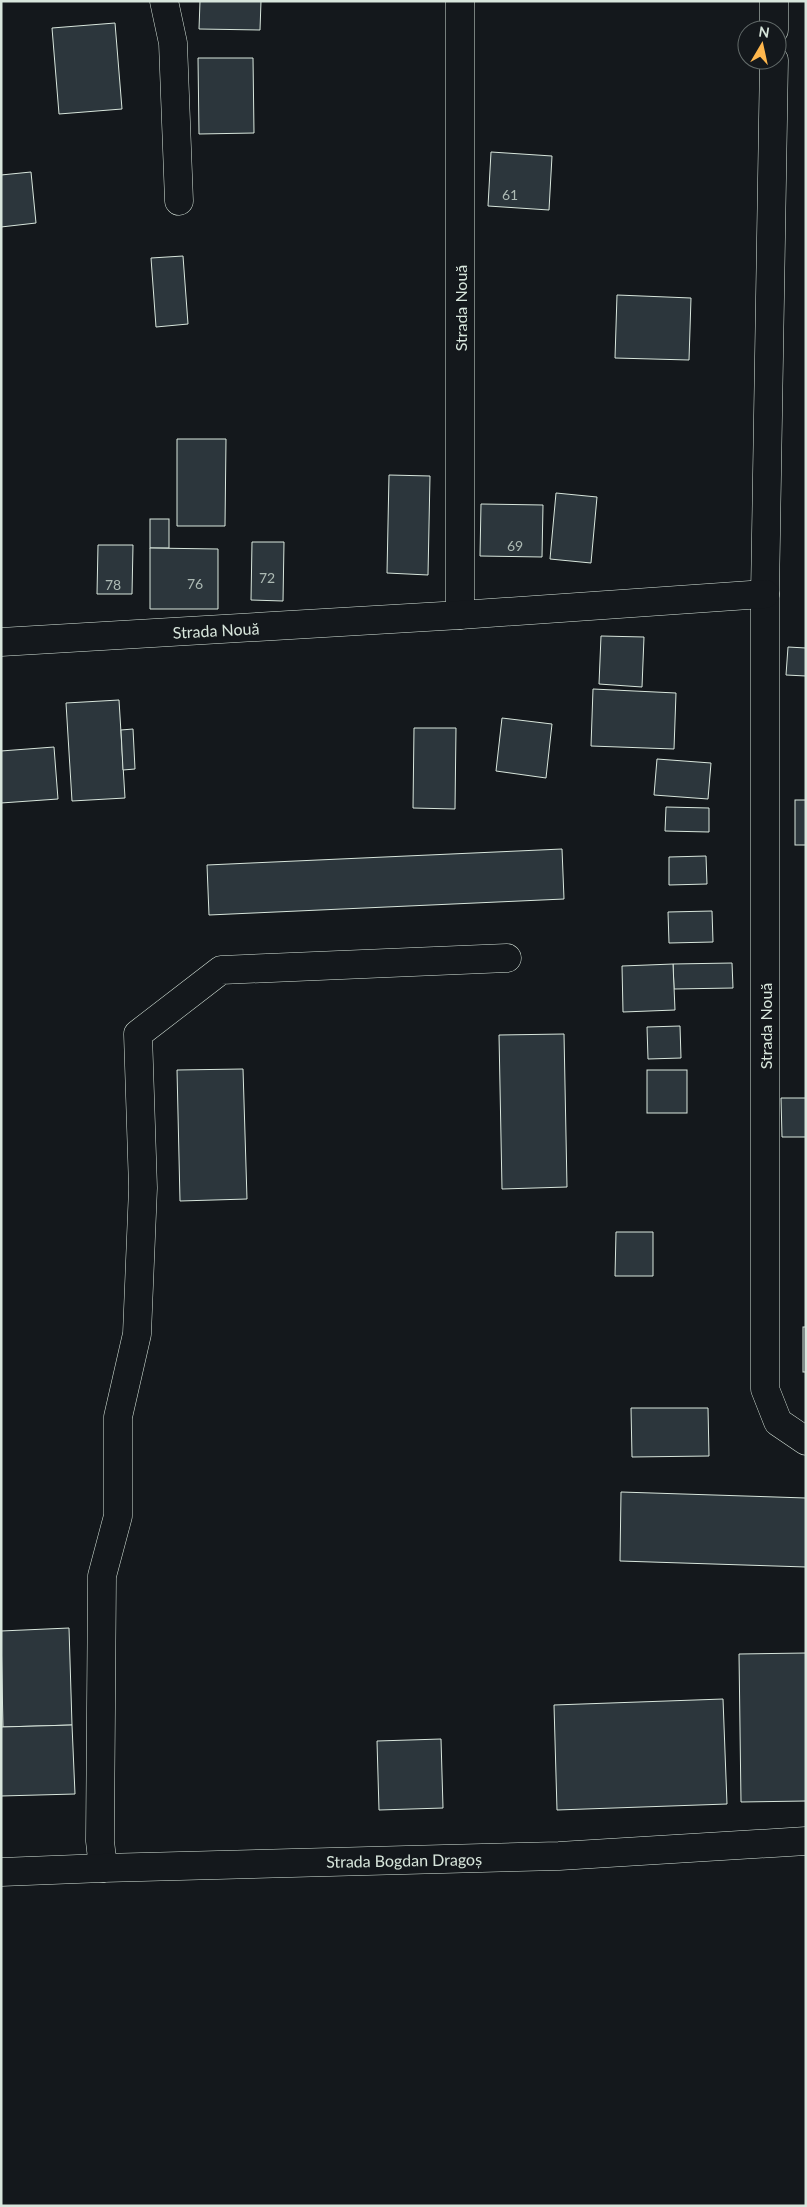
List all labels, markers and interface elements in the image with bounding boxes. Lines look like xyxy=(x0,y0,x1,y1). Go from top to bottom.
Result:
north arrow xyxy=(737,20,787,70)
text: N xyxy=(757,22,771,41)
house number: 61 xyxy=(502,186,518,203)
street label: Strada Nouă xyxy=(451,265,470,351)
house number: 69 xyxy=(507,537,523,554)
house number: 72 xyxy=(259,569,275,586)
house number: 76 xyxy=(187,575,203,592)
house number: 78 xyxy=(105,576,121,593)
street label: Strada Nouă xyxy=(172,618,260,642)
street label: Strada Nouă xyxy=(756,983,775,1069)
street label: Strada Bogdan Dragoș xyxy=(326,1849,482,1871)

